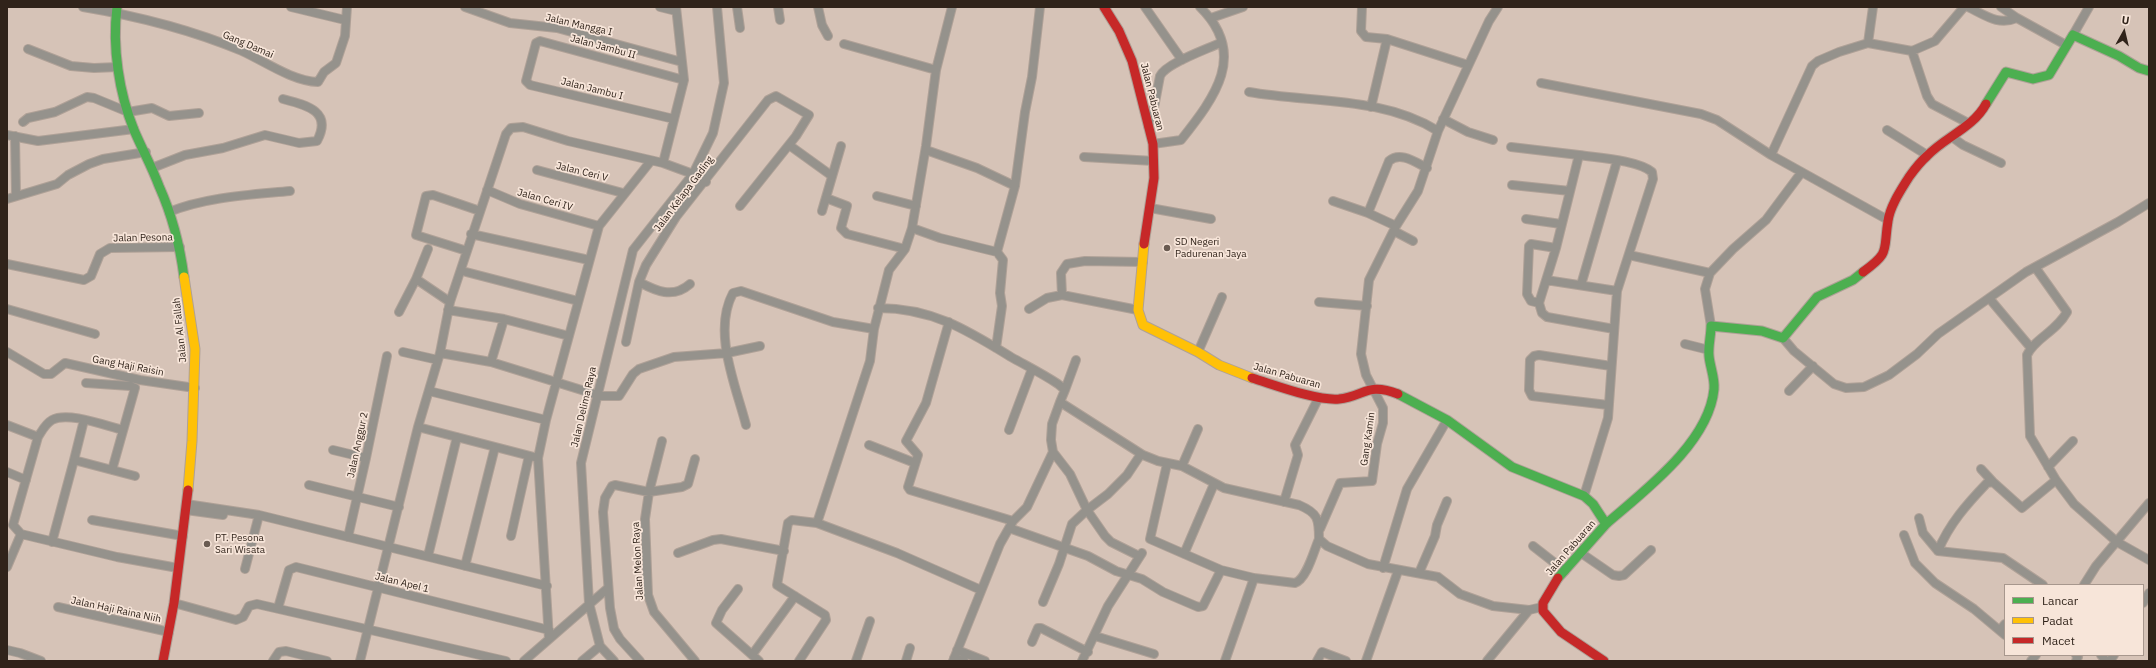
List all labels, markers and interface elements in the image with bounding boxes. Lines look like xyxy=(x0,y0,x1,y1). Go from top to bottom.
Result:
street label: Jalan Mangga I xyxy=(545,12,613,38)
north arrow xyxy=(2104,12,2144,52)
text: U xyxy=(2121,13,2130,28)
street label: Gang Damai xyxy=(221,29,275,61)
street label: Jalan Jambu II xyxy=(569,32,637,62)
street label: Jalan Pabuaran xyxy=(1138,62,1166,132)
street label: Jalan Jambu I xyxy=(560,75,624,103)
street label: Jalan Kelapa Gading xyxy=(652,154,716,234)
street label: Jalan Ceri V xyxy=(555,160,609,184)
street label: Jalan Ceri IV xyxy=(516,186,574,214)
street label: Jalan Pesona xyxy=(113,231,173,245)
place label: SD Negeri Padurenan Jaya xyxy=(1175,236,1247,260)
marker: SD Negeri Padurenan Jaya xyxy=(1162,243,1172,253)
street label: Jalan Al Fallah xyxy=(171,297,189,363)
street label: Gang Haji Raisin xyxy=(91,353,165,379)
street label: Jalan Pabuaran xyxy=(1252,361,1322,391)
street label: Jalan Delima Raya xyxy=(569,366,599,448)
street label: Jalan Anggur 2 xyxy=(345,411,371,479)
street label: Gang Kamin xyxy=(1358,411,1378,467)
street label: Jalan Pabuaran xyxy=(1544,518,1598,578)
street label: Jalan Melon Raya xyxy=(630,522,646,600)
place label: PT. Pesona Sari Wisata xyxy=(215,532,265,556)
marker: PT. Pesona Sari Wisata xyxy=(202,539,212,549)
street label: Jalan Apel 1 xyxy=(374,570,430,596)
legend xyxy=(2004,584,2144,656)
text: Lancar xyxy=(2042,593,2078,608)
street label: Jalan Haji Raina Niih xyxy=(70,595,162,625)
text: Padat xyxy=(2042,613,2073,628)
text: Macet xyxy=(2042,633,2075,648)

